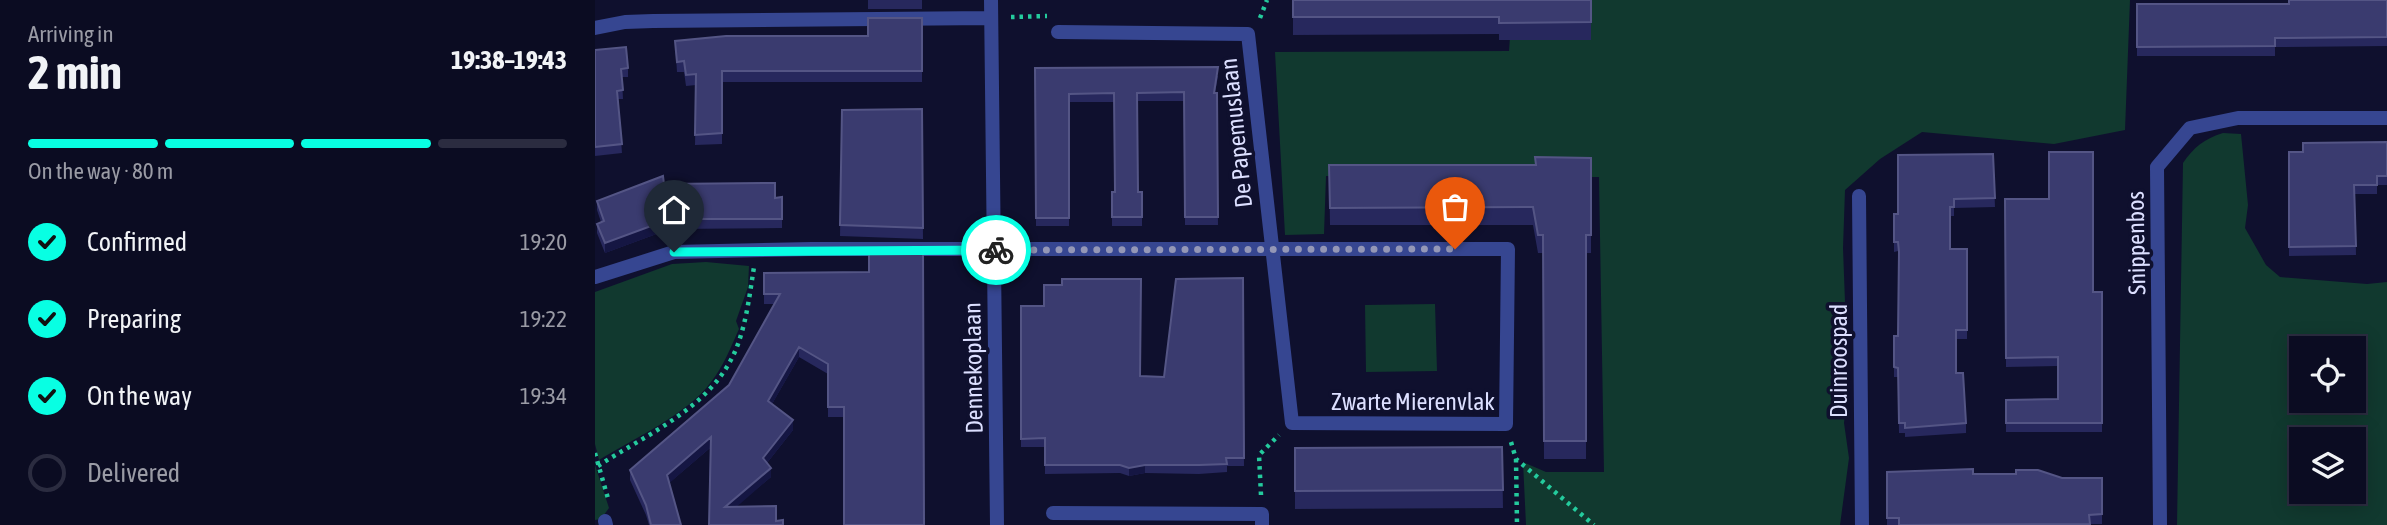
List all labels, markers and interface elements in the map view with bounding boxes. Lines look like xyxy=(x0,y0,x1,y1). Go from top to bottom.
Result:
text: Arriving in xyxy=(28,21,114,47)
text: 19:38–19:43 xyxy=(451,45,567,75)
text: 2 min xyxy=(28,46,122,99)
street label: De Papemuslaan xyxy=(1215,57,1257,209)
text: On the way · 80 m xyxy=(28,158,173,184)
pin xyxy=(1425,177,1485,249)
pin xyxy=(644,180,704,252)
icon: bag xyxy=(1436,188,1474,226)
icon: home xyxy=(655,191,693,229)
street label: Snippenbos xyxy=(2122,191,2150,295)
courier xyxy=(961,215,1031,285)
icon: check xyxy=(28,223,66,261)
text: Confirmed xyxy=(87,227,187,257)
text: 19:20 xyxy=(520,229,567,255)
icon: bike xyxy=(977,231,1015,269)
icon: check xyxy=(28,300,66,338)
street label: Dennekoplaan xyxy=(958,302,988,434)
text: Preparing xyxy=(87,304,181,334)
street label: Duinroospad xyxy=(1825,304,1852,418)
text: 19:22 xyxy=(520,306,567,332)
map controls xyxy=(2289,336,2366,504)
button: locate xyxy=(2289,336,2366,413)
icon: check xyxy=(28,377,66,415)
text: On the way xyxy=(87,381,192,411)
text: 19:34 xyxy=(520,383,567,409)
street label: Zwarte Mierenvlak xyxy=(1331,388,1495,415)
button: layers xyxy=(2289,427,2366,504)
text: Delivered xyxy=(87,458,180,488)

